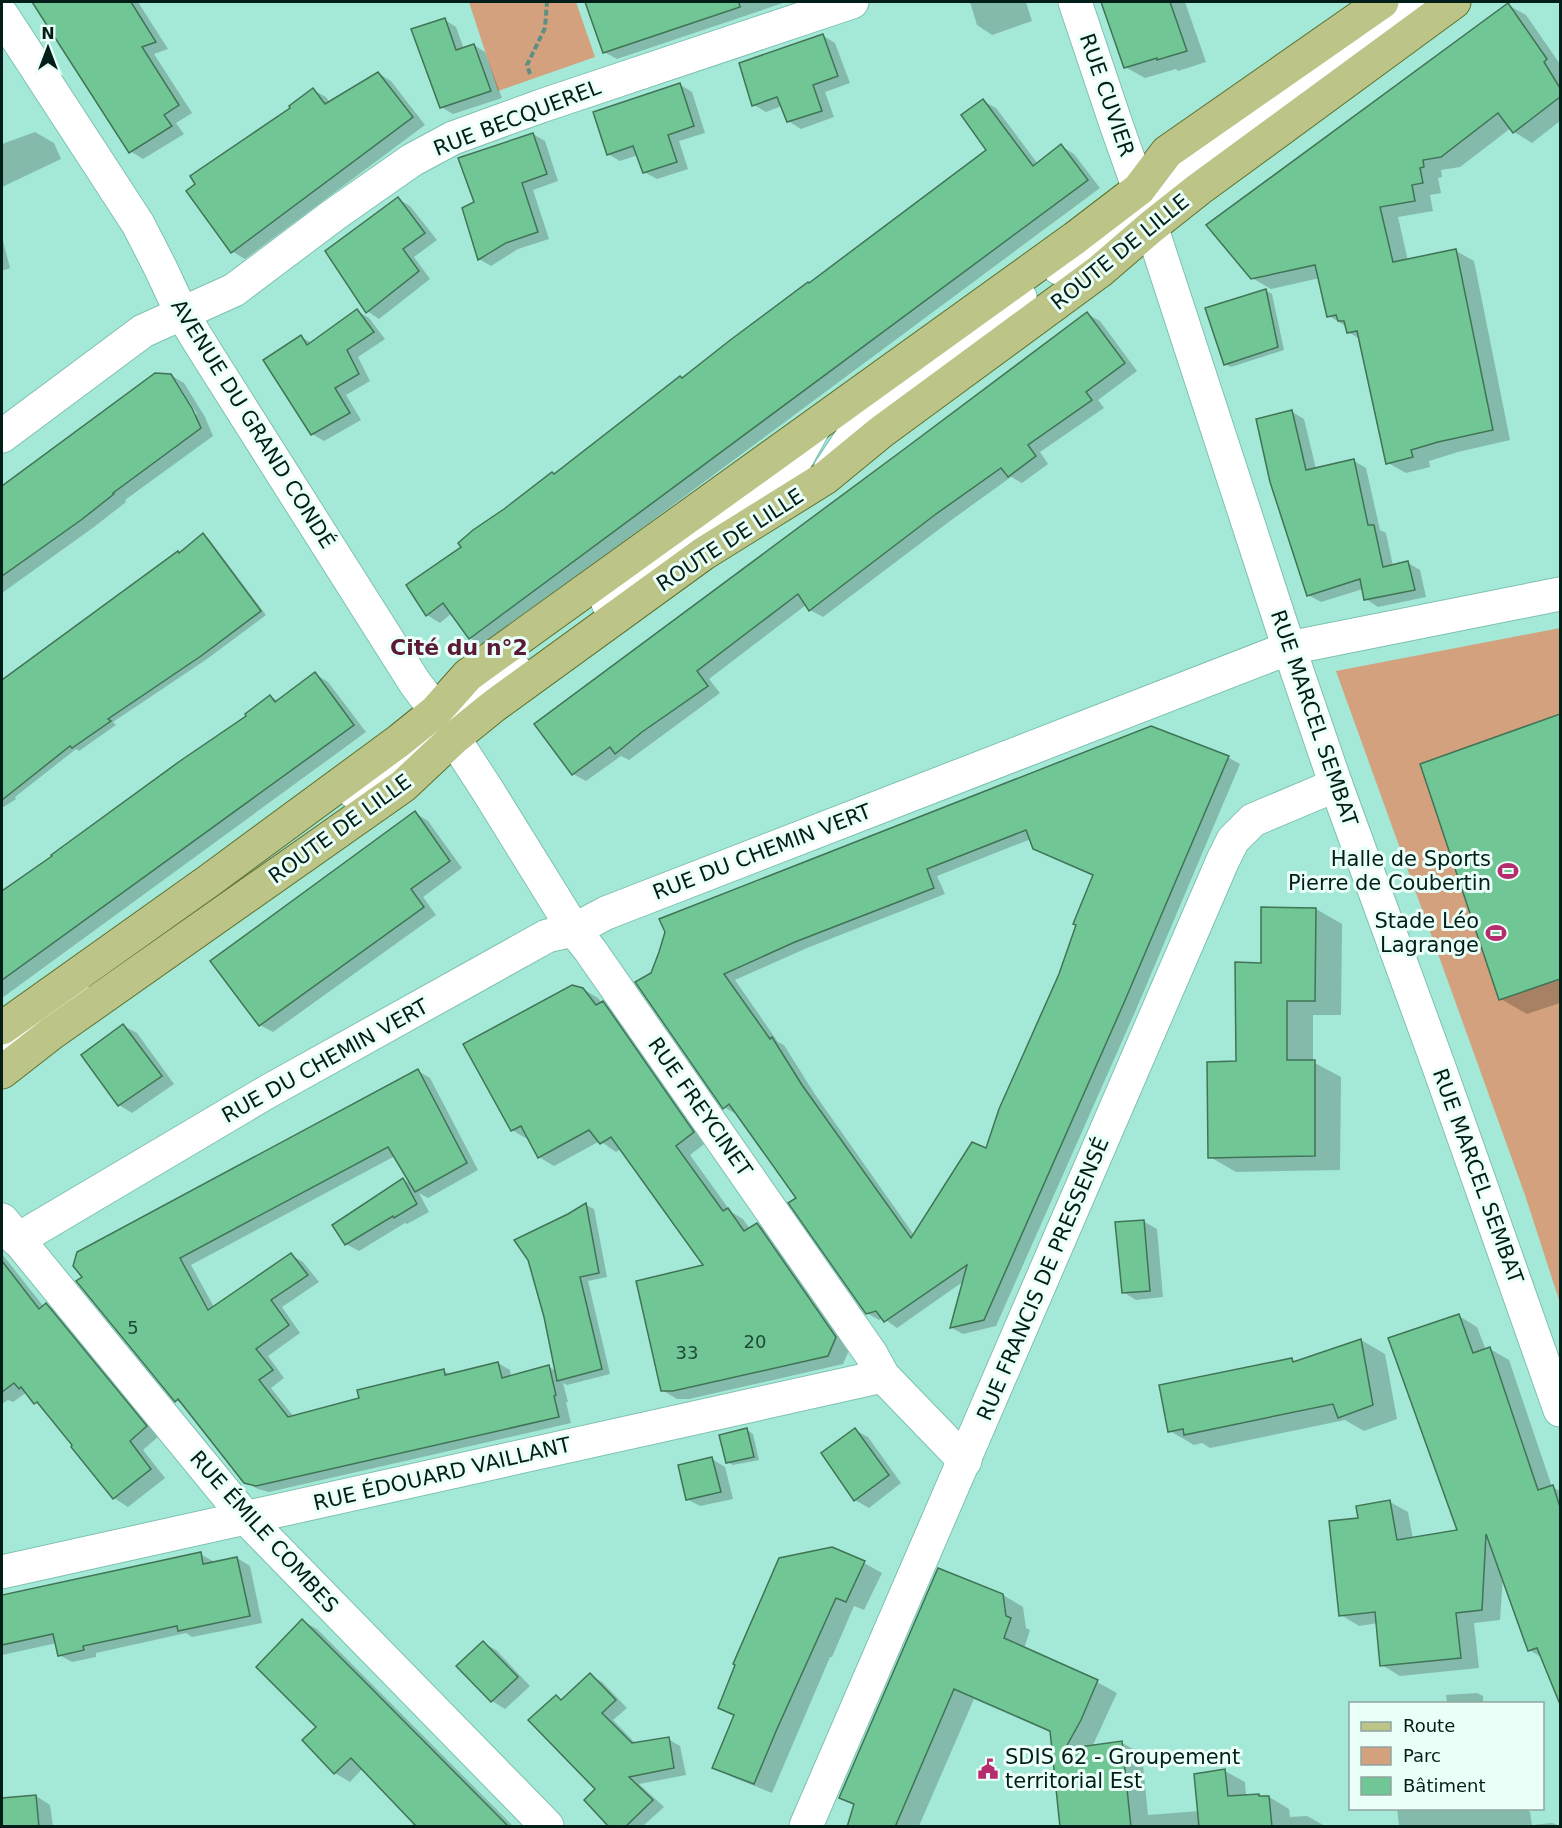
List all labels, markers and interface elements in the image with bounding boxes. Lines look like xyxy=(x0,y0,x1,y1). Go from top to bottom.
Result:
north arrow xyxy=(18,18,78,78)
text: N xyxy=(41,24,55,43)
street label: RUE CUVIER xyxy=(1075,30,1139,160)
street label: RUE BECQUEREL xyxy=(430,75,604,161)
street label: ROUTE DE LILLE xyxy=(1046,189,1194,315)
street label: AVENUE DU GRAND CONDÉ xyxy=(166,294,341,553)
street label: ROUTE DE LILLE xyxy=(652,484,808,596)
street label: RUE MARCEL SEMBAT xyxy=(1266,607,1362,829)
district label: Cité du n°2 xyxy=(390,635,528,660)
street label: ROUTE DE LILLE xyxy=(264,769,416,889)
street label: RUE DU CHEMIN VERT xyxy=(649,799,875,905)
place label: Halle de Sports Pierre de Coubertin xyxy=(1288,847,1491,895)
sports icon: Halle de Sports Pierre de Coubertin xyxy=(1496,859,1520,883)
place label: Stade Léo Lagrange xyxy=(1375,909,1479,957)
sports icon: Stade Léo Lagrange xyxy=(1484,921,1508,945)
street label: RUE DU CHEMIN VERT xyxy=(218,994,432,1128)
street label: RUE FREYCINET xyxy=(643,1033,757,1181)
street label: RUE MARCEL SEMBAT xyxy=(1428,1065,1528,1287)
street label: RUE FRANCIS DE PRESSENSÉ xyxy=(971,1133,1114,1424)
house number: 5 xyxy=(127,1317,139,1338)
house number: 20 xyxy=(744,1331,766,1352)
house number: 33 xyxy=(676,1342,698,1363)
street label: RUE ÉDOUARD VAILLANT xyxy=(311,1432,573,1515)
street label: RUE ÉMILE COMBES xyxy=(185,1445,344,1618)
legend xyxy=(1349,1702,1544,1810)
text: Route xyxy=(1403,1715,1455,1736)
place label: SDIS 62 - Groupement territorial Est xyxy=(1005,1745,1240,1793)
text: Parc xyxy=(1403,1745,1441,1766)
public building icon: SDIS 62 - Groupement territorial Est xyxy=(976,1757,1000,1781)
text: Bâtiment xyxy=(1403,1775,1486,1796)

